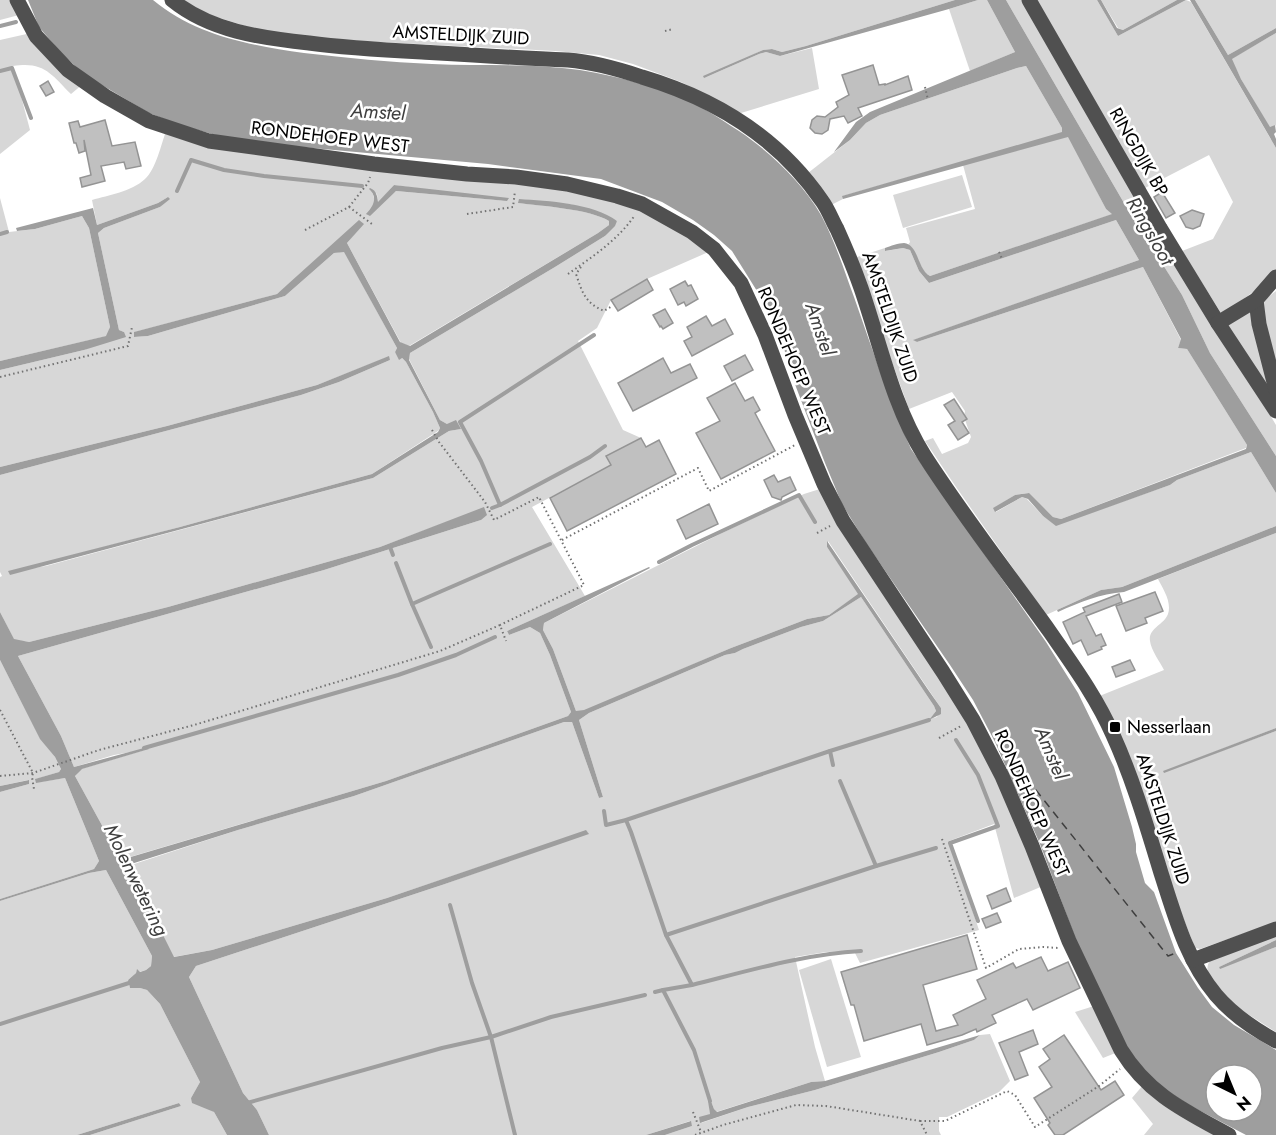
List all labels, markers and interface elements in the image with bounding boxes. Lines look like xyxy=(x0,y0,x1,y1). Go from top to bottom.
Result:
street label: AMSTELDIJK ZUID xyxy=(392,18,530,52)
water label: Amstel xyxy=(349,96,408,128)
street label: RINGDIJK BP xyxy=(1103,103,1175,201)
street label: RONDEHOEP WEST xyxy=(250,114,411,160)
water label: Ringsloot xyxy=(1119,191,1182,272)
street label: AMSTELDIJK ZUID xyxy=(855,248,925,386)
street label: RONDEHOEP WEST xyxy=(751,283,837,440)
water label: Amstel xyxy=(797,297,843,361)
place label: Nesserlaan xyxy=(1127,714,1211,740)
marker: Nesserlaan xyxy=(1108,720,1122,734)
water label: Amstel xyxy=(1027,721,1076,785)
street label: RONDEHOEP WEST xyxy=(988,725,1076,881)
street label: AMSTELDIJK ZUID xyxy=(1129,750,1197,888)
water label: Molenwetering xyxy=(96,819,176,941)
north arrow xyxy=(1204,1063,1264,1123)
text: N xyxy=(1231,1091,1256,1116)

